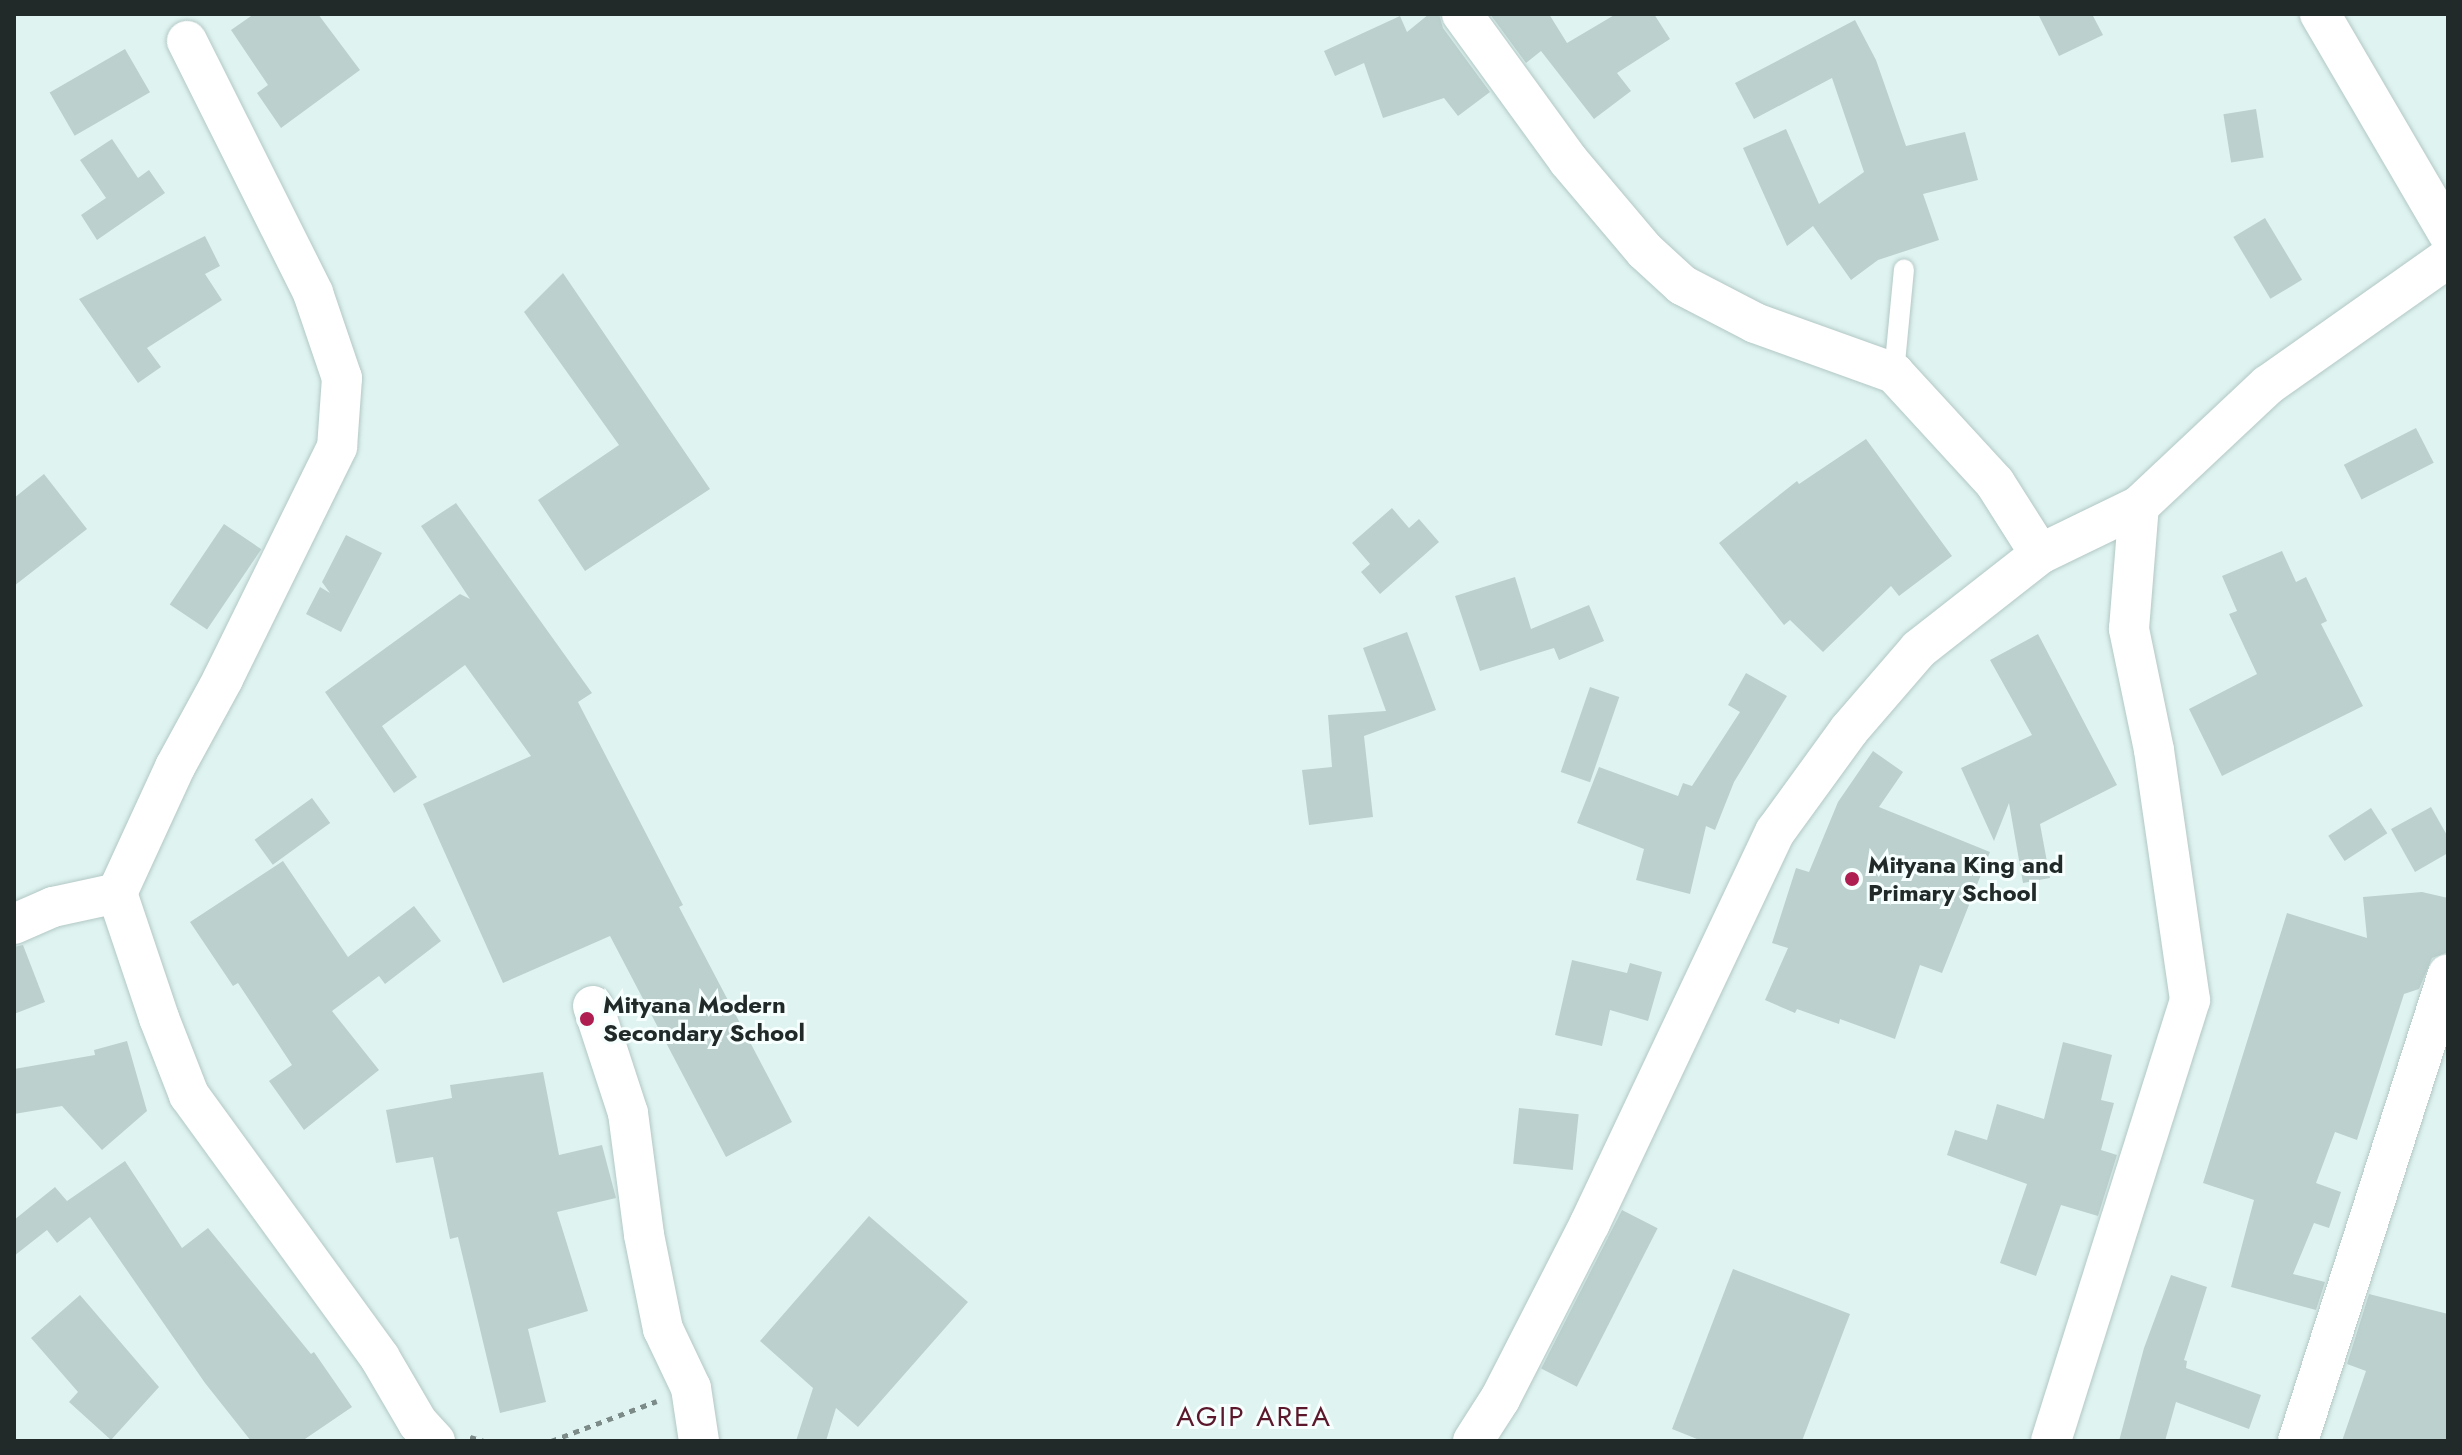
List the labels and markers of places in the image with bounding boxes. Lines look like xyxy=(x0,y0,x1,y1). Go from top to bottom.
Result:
place label: Mityana King and Primary School xyxy=(1868,851,2064,907)
marker: Mityana King and Primary School xyxy=(1843,870,1861,888)
place label: Mityana Modern Secondary School xyxy=(603,991,805,1047)
marker: Mityana Modern Secondary School xyxy=(578,1010,596,1028)

